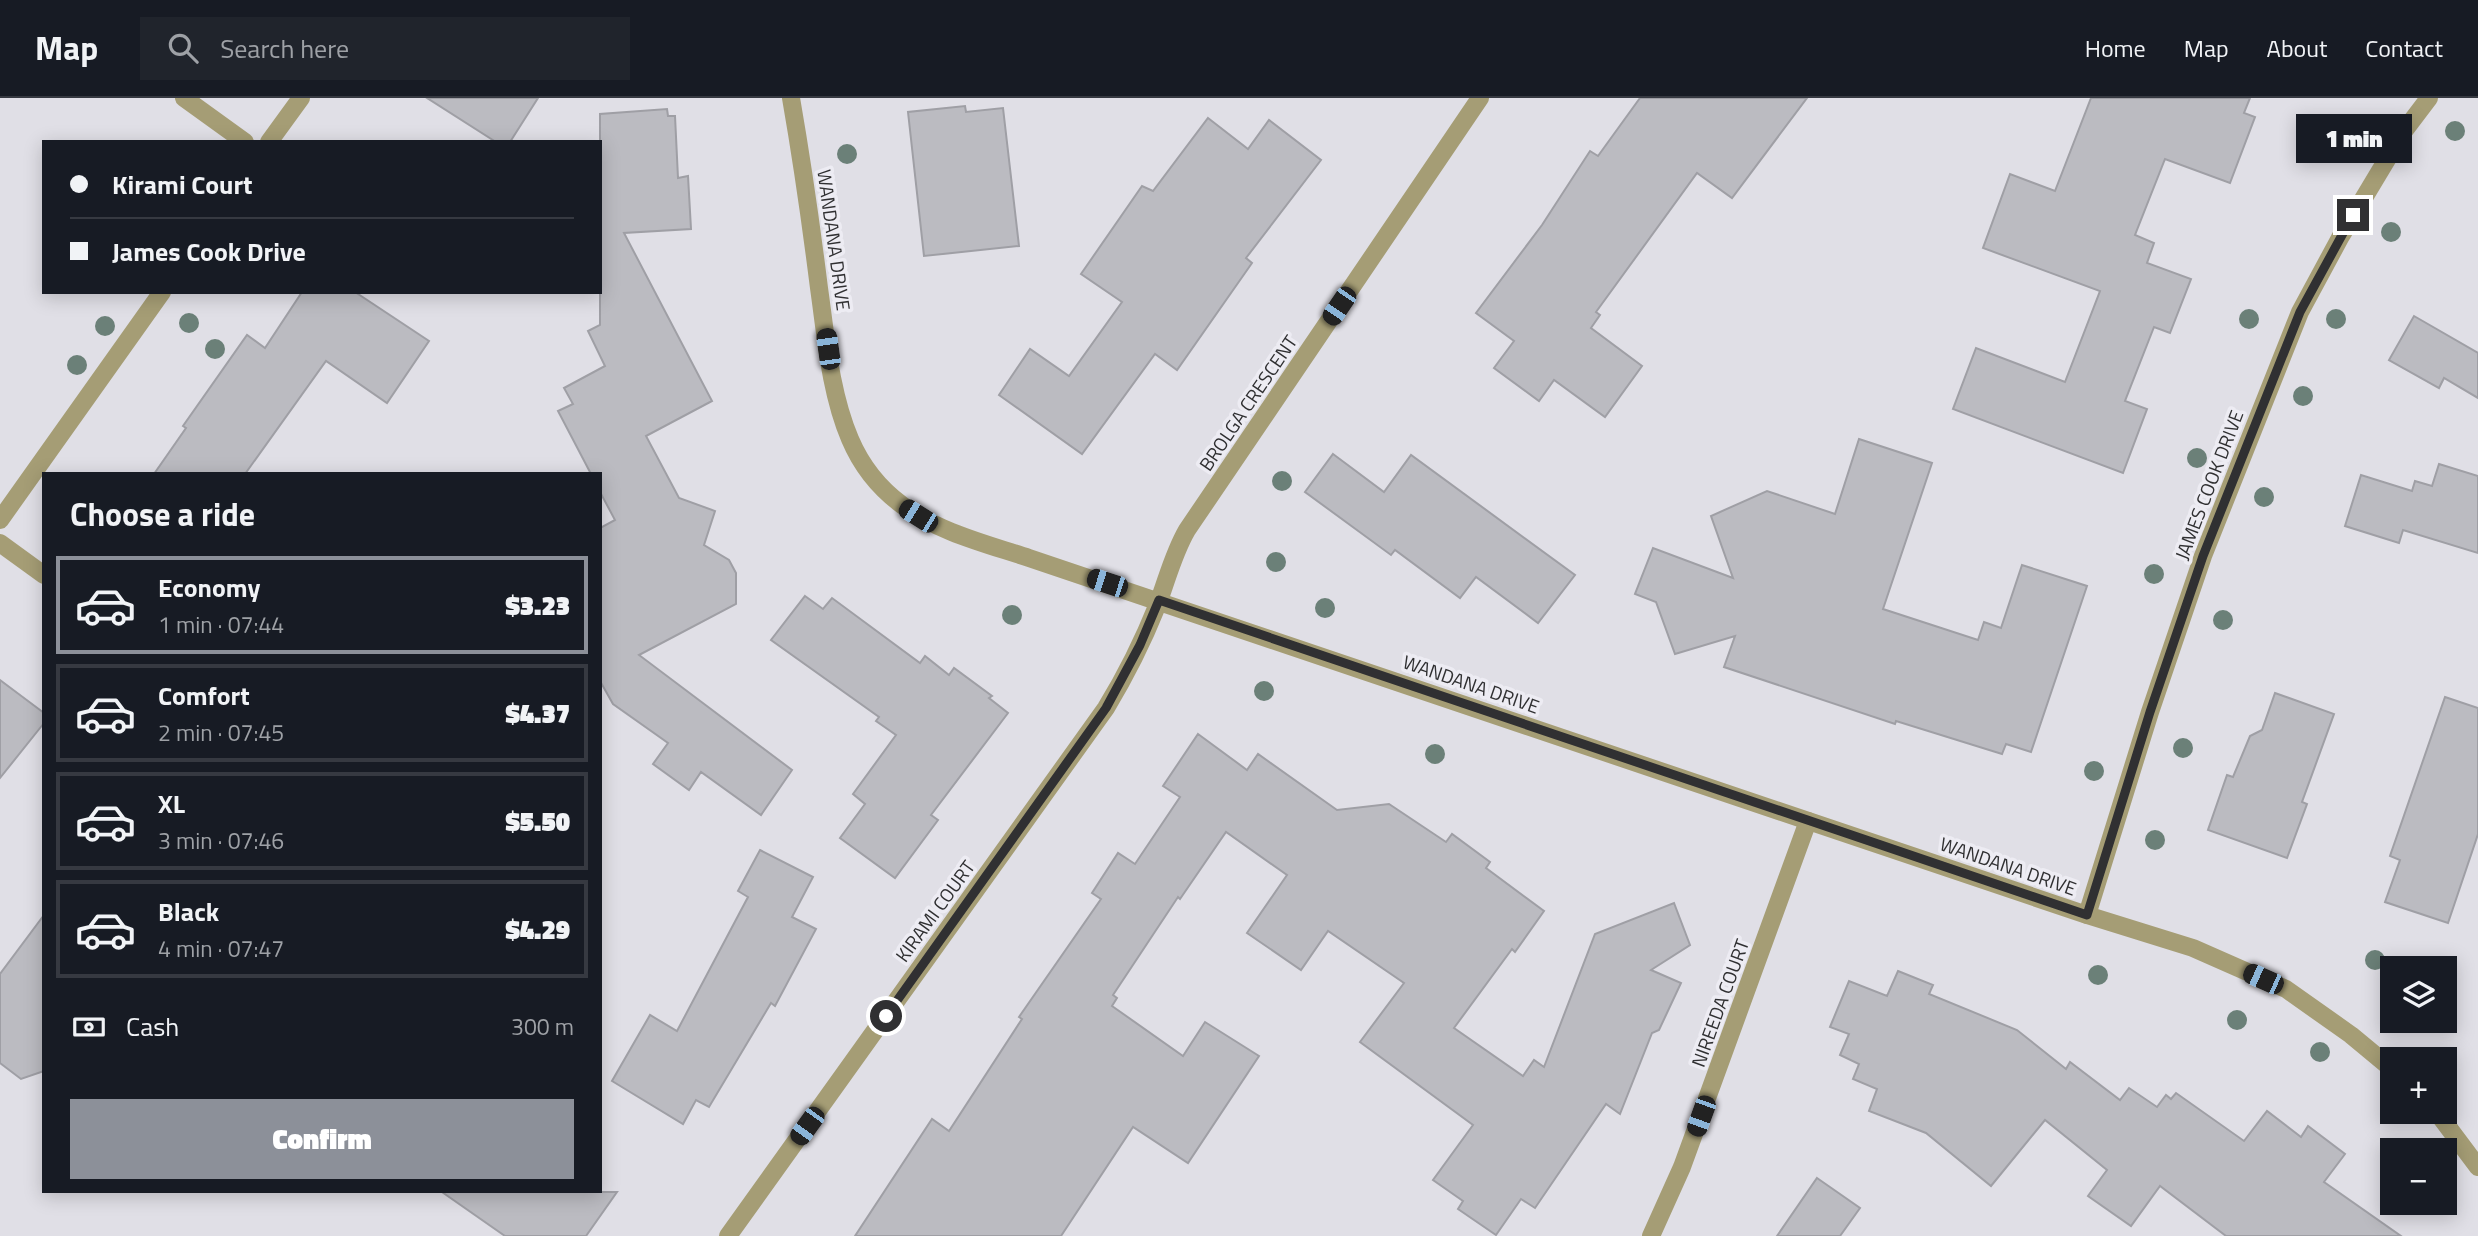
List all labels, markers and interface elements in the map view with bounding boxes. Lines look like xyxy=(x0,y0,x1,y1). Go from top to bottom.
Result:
search box xyxy=(140,17,630,80)
text: Map xyxy=(35,23,98,73)
icon: search xyxy=(164,29,202,67)
text: Search here xyxy=(220,29,349,68)
text: Home xyxy=(2085,30,2146,66)
text: Map xyxy=(2184,30,2229,66)
text: About xyxy=(2267,30,2327,66)
text: Contact xyxy=(2365,30,2443,66)
callout: 1 min xyxy=(2295,114,2411,162)
text: 1 min xyxy=(2325,121,2383,156)
text: Kirami Court xyxy=(112,165,253,204)
street label: WANDANA DRIVE xyxy=(810,167,859,312)
route end xyxy=(2337,199,2369,231)
text: James Cook Drive xyxy=(112,232,306,271)
car xyxy=(1319,283,1360,329)
car xyxy=(815,327,842,371)
street label: BROLGA CRESCENT xyxy=(1191,329,1304,476)
street label: JAMES COOK DRIVE xyxy=(2167,406,2250,564)
text: Choose a ride xyxy=(70,490,255,538)
car xyxy=(895,496,942,536)
car xyxy=(1084,567,1131,599)
text: Economy xyxy=(158,568,260,607)
icon: car xyxy=(74,574,137,637)
text: $3.23 xyxy=(505,586,570,625)
text: 1 min · 07:44 xyxy=(158,607,284,642)
street label: WANDANA DRIVE xyxy=(1399,647,1543,720)
text: Comfort xyxy=(158,676,250,715)
icon: car xyxy=(74,682,137,745)
text: $4.37 xyxy=(505,694,570,733)
text: 2 min · 07:45 xyxy=(158,715,284,750)
text: XL xyxy=(158,784,185,823)
icon: car xyxy=(74,790,137,853)
text: $5.50 xyxy=(505,802,570,841)
text: 3 min · 07:46 xyxy=(158,823,284,858)
street label: WANDANA DRIVE xyxy=(1936,829,2080,902)
street label: KIRAMI COURT xyxy=(888,854,981,968)
text: Black xyxy=(158,892,219,931)
icon: car xyxy=(74,898,137,961)
text: $4.29 xyxy=(505,910,570,949)
text: 4 min · 07:47 xyxy=(158,931,284,966)
street label: NIREEDA COURT xyxy=(1683,935,1756,1071)
map controls xyxy=(2380,956,2457,1215)
button: layers xyxy=(2380,956,2457,1033)
car xyxy=(2240,961,2287,997)
route start xyxy=(870,1000,902,1032)
text: Cash xyxy=(126,1007,179,1046)
icon: cash xyxy=(70,1008,108,1046)
text: 300 m xyxy=(511,1009,574,1044)
button: + xyxy=(2380,1047,2457,1124)
car xyxy=(1684,1093,1719,1139)
button: Confirm xyxy=(70,1099,574,1179)
car xyxy=(787,1103,828,1149)
button: − xyxy=(2380,1138,2457,1215)

